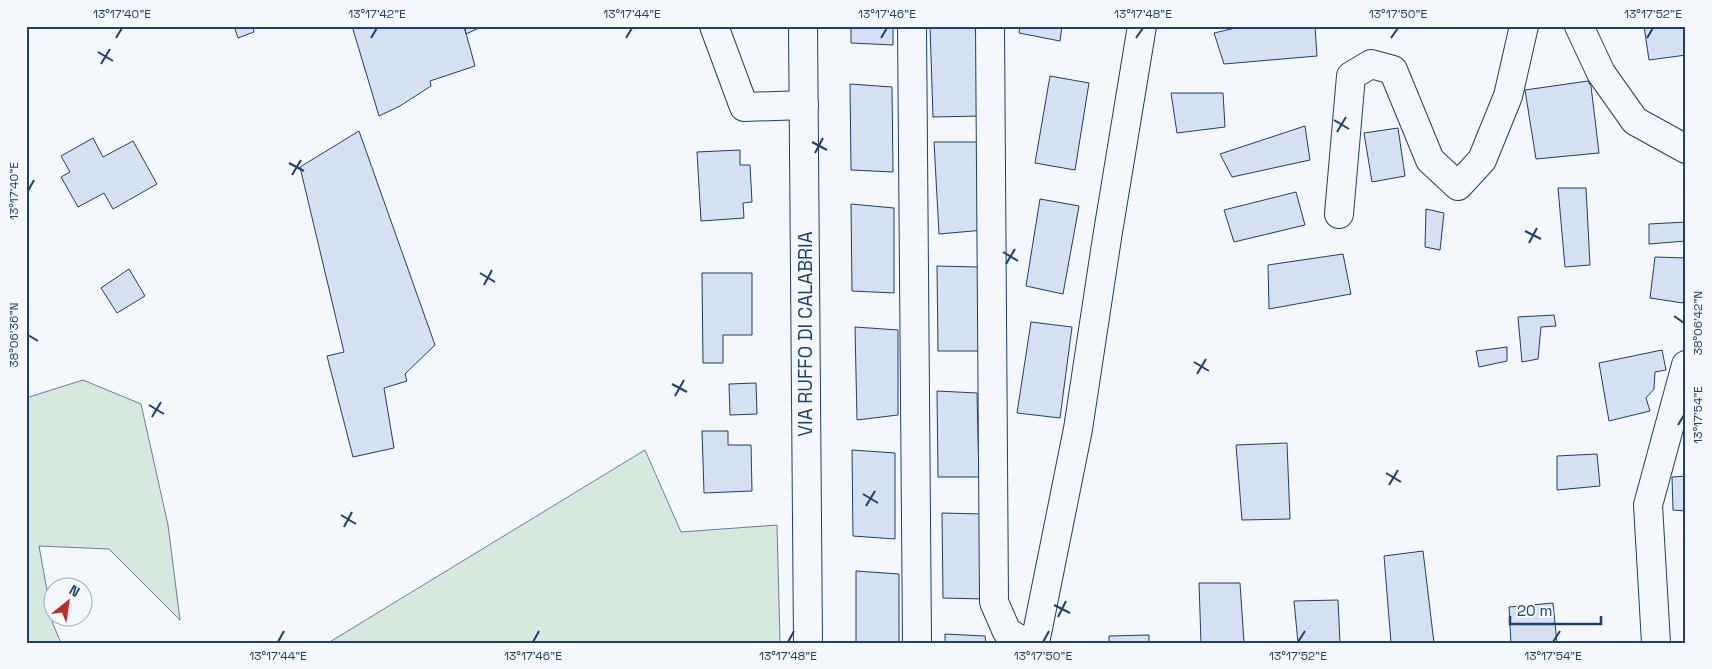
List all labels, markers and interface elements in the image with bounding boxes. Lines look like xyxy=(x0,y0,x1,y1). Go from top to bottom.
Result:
text: 13°17'40"E xyxy=(93,6,151,22)
text: 13°17'42"E xyxy=(348,6,406,22)
text: 13°17'44"E xyxy=(603,6,661,22)
text: 13°17'46"E xyxy=(858,6,916,22)
text: 13°17'48"E xyxy=(1114,6,1172,22)
text: 13°17'50"E xyxy=(1369,6,1427,22)
text: 13°17'52"E xyxy=(1624,6,1682,22)
text: 13°17'40"E xyxy=(6,162,22,220)
street label: VIA RUFFO DI CALABRIA xyxy=(793,231,818,437)
text: 38°06'42"N xyxy=(1690,291,1706,355)
text: 38°06'36"N xyxy=(6,302,22,368)
text: 13°17'54"E xyxy=(1690,386,1706,444)
north arrow xyxy=(42,576,92,626)
text: N xyxy=(66,581,83,601)
scale bar xyxy=(1510,594,1601,626)
text: 20 m xyxy=(1517,601,1552,620)
text: 13°17'44"E xyxy=(249,648,307,664)
text: 13°17'46"E xyxy=(504,648,562,664)
text: 13°17'48"E xyxy=(759,648,817,664)
text: 13°17'50"E xyxy=(1014,648,1072,664)
text: 13°17'52"E xyxy=(1269,648,1327,664)
text: 13°17'54"E xyxy=(1524,648,1582,664)

